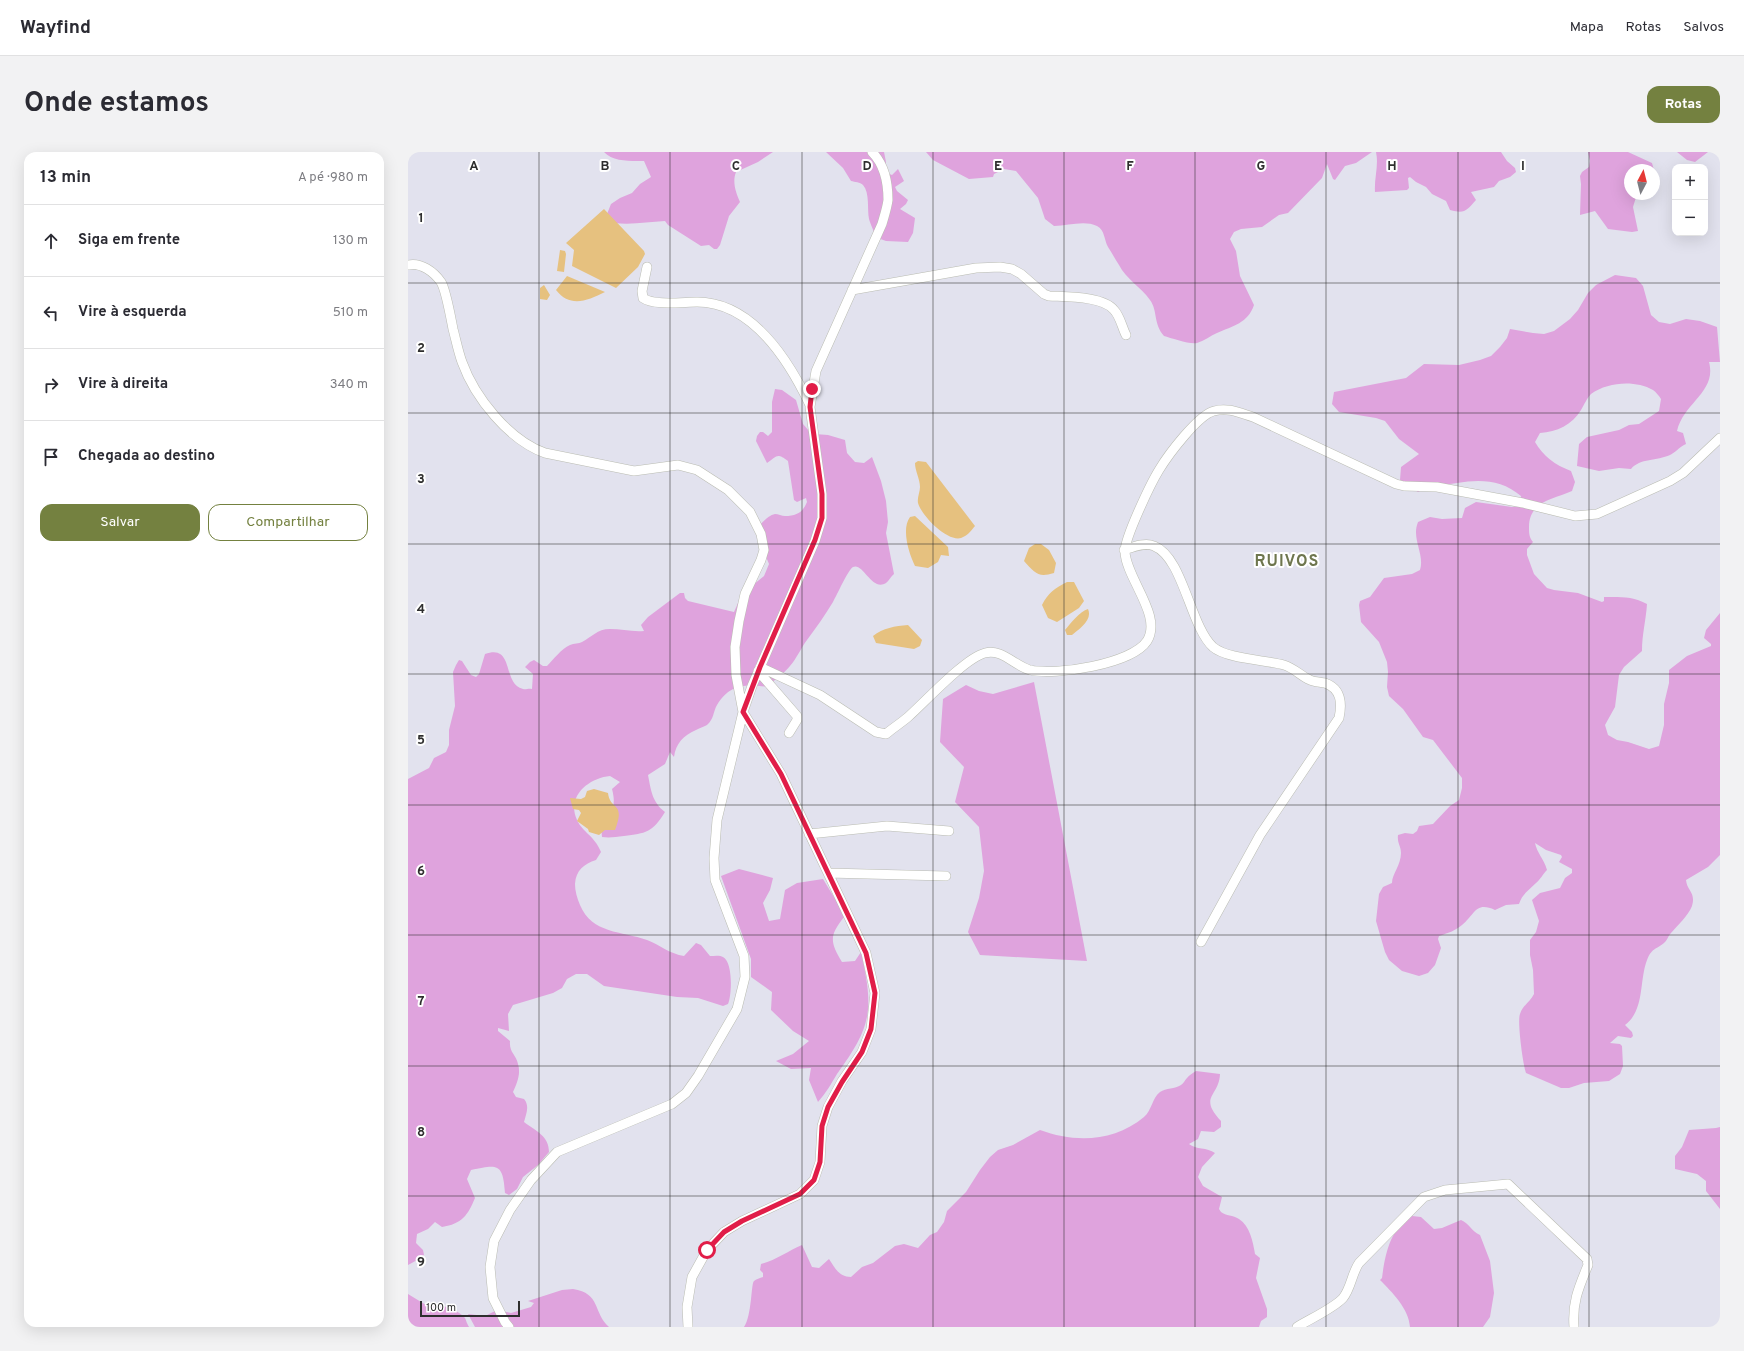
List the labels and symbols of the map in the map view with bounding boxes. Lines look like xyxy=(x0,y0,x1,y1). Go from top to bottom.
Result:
text: A xyxy=(469,159,479,175)
text: B xyxy=(601,159,610,175)
text: C xyxy=(732,159,740,175)
text: D xyxy=(862,159,872,175)
text: E xyxy=(994,159,1002,175)
text: F xyxy=(1126,159,1134,175)
text: G xyxy=(1257,159,1266,175)
text: H xyxy=(1387,159,1397,175)
text: I xyxy=(1521,159,1525,175)
north arrow xyxy=(1624,164,1660,200)
text: 1 xyxy=(418,211,424,227)
text: 2 xyxy=(417,341,425,357)
route end xyxy=(803,380,821,398)
text: 3 xyxy=(417,472,425,488)
district label: RUIVOS xyxy=(1255,552,1319,572)
text: 4 xyxy=(417,602,425,618)
text: 5 xyxy=(417,733,425,749)
text: 6 xyxy=(417,864,425,880)
text: 7 xyxy=(418,994,425,1010)
text: 8 xyxy=(417,1125,425,1141)
route start xyxy=(698,1241,716,1259)
text: 9 xyxy=(417,1255,425,1271)
scale bar xyxy=(420,1299,520,1318)

